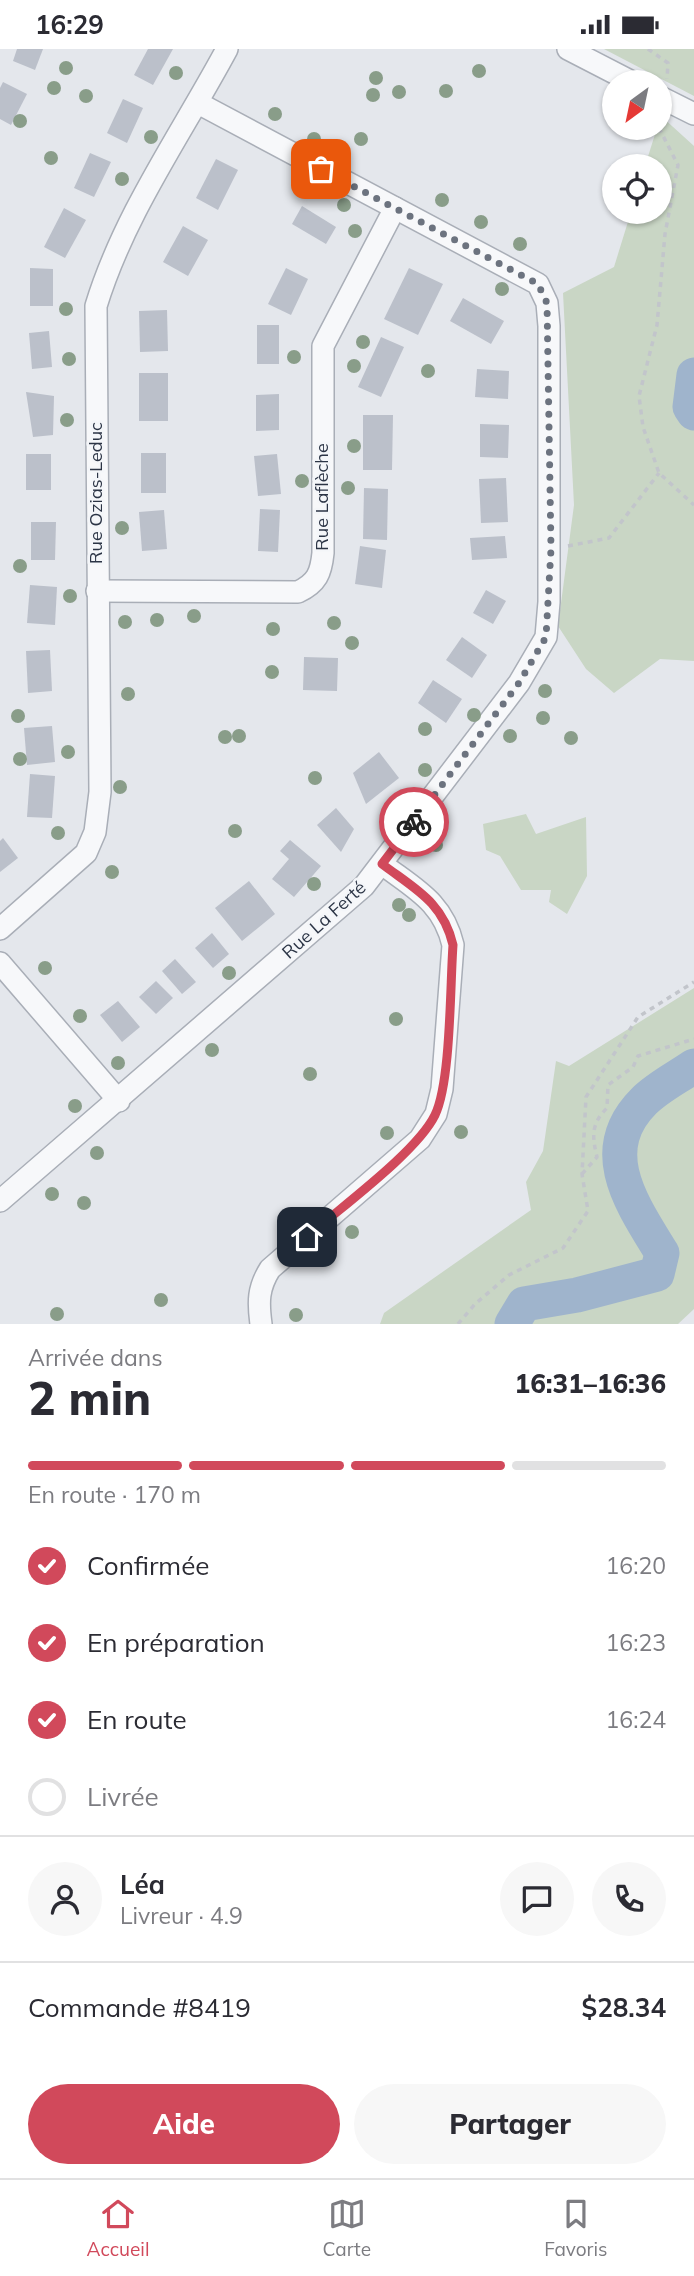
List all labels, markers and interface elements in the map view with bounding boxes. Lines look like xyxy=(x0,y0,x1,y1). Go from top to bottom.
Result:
text: 16:29 xyxy=(35,8,104,41)
north arrow xyxy=(602,70,672,140)
map controls xyxy=(602,70,672,224)
pin xyxy=(291,139,351,199)
icon: bag xyxy=(302,150,340,188)
button: locate xyxy=(602,154,672,224)
street label: Rue Ozias-Leduc xyxy=(84,422,107,564)
street label: Rue Laflèche xyxy=(310,443,333,551)
courier xyxy=(379,787,449,857)
icon: bike xyxy=(395,803,433,841)
street label: Rue La Ferté xyxy=(277,876,370,963)
pin xyxy=(277,1207,337,1267)
icon: home xyxy=(288,1218,326,1256)
text: Arrivée dans xyxy=(28,1343,163,1372)
text: 16:31–16:36 xyxy=(515,1367,666,1400)
text: 2 min xyxy=(28,1369,151,1427)
text: En route · 170 m xyxy=(28,1480,201,1509)
icon: check xyxy=(28,1547,66,1585)
text: Confirmée xyxy=(87,1549,209,1582)
text: 16:20 xyxy=(606,1551,666,1580)
icon: check xyxy=(28,1624,66,1662)
text: En préparation xyxy=(87,1626,265,1659)
text: 16:23 xyxy=(606,1628,666,1657)
icon: check xyxy=(28,1701,66,1739)
text: En route xyxy=(87,1703,187,1736)
text: 16:24 xyxy=(606,1705,666,1734)
text: Livrée xyxy=(87,1780,159,1813)
button: person xyxy=(28,1862,102,1936)
button: chat xyxy=(500,1862,574,1936)
button: phone xyxy=(592,1862,666,1936)
text: Léa xyxy=(120,1868,165,1901)
text: Livreur · 4.9 xyxy=(120,1901,243,1930)
text: Commande #8419 xyxy=(28,1991,251,2024)
text: $28.34 xyxy=(582,1991,666,2024)
button: Aide xyxy=(28,2084,340,2164)
button: Partager xyxy=(354,2084,666,2164)
tab: Accueil xyxy=(87,2195,149,2261)
tab: Carte xyxy=(323,2195,371,2261)
tab: Favoris xyxy=(544,2195,607,2261)

